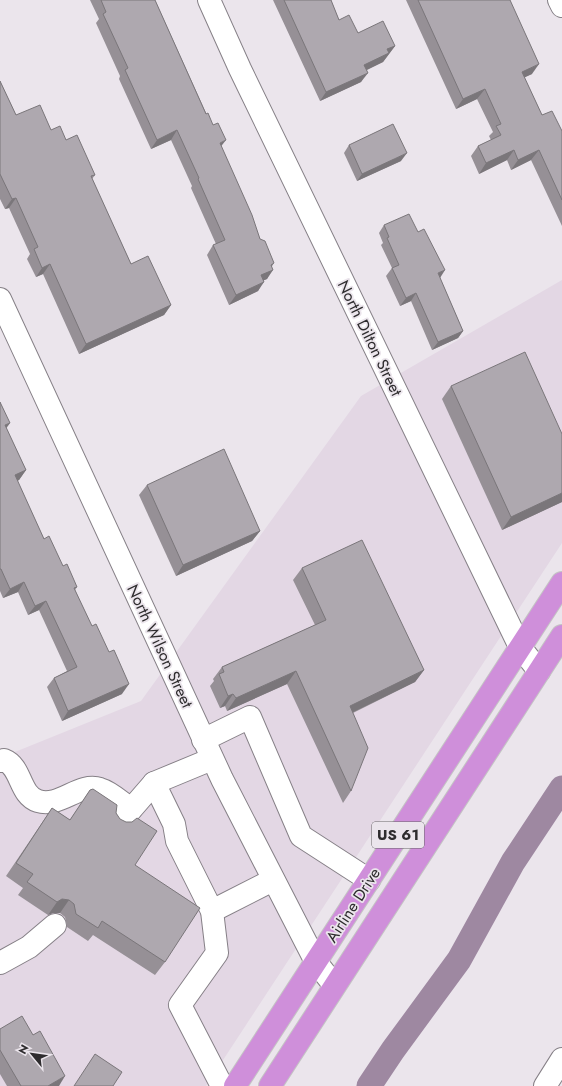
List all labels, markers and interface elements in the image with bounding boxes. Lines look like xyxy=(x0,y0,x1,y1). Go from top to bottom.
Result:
street label: North Dilton Street xyxy=(332,276,408,400)
street label: North Wilson Street xyxy=(121,580,199,712)
road number: US 61 xyxy=(372,822,424,848)
street label: Airline Drive xyxy=(320,863,386,947)
north arrow xyxy=(12,1034,52,1074)
text: N xyxy=(14,1041,32,1057)

